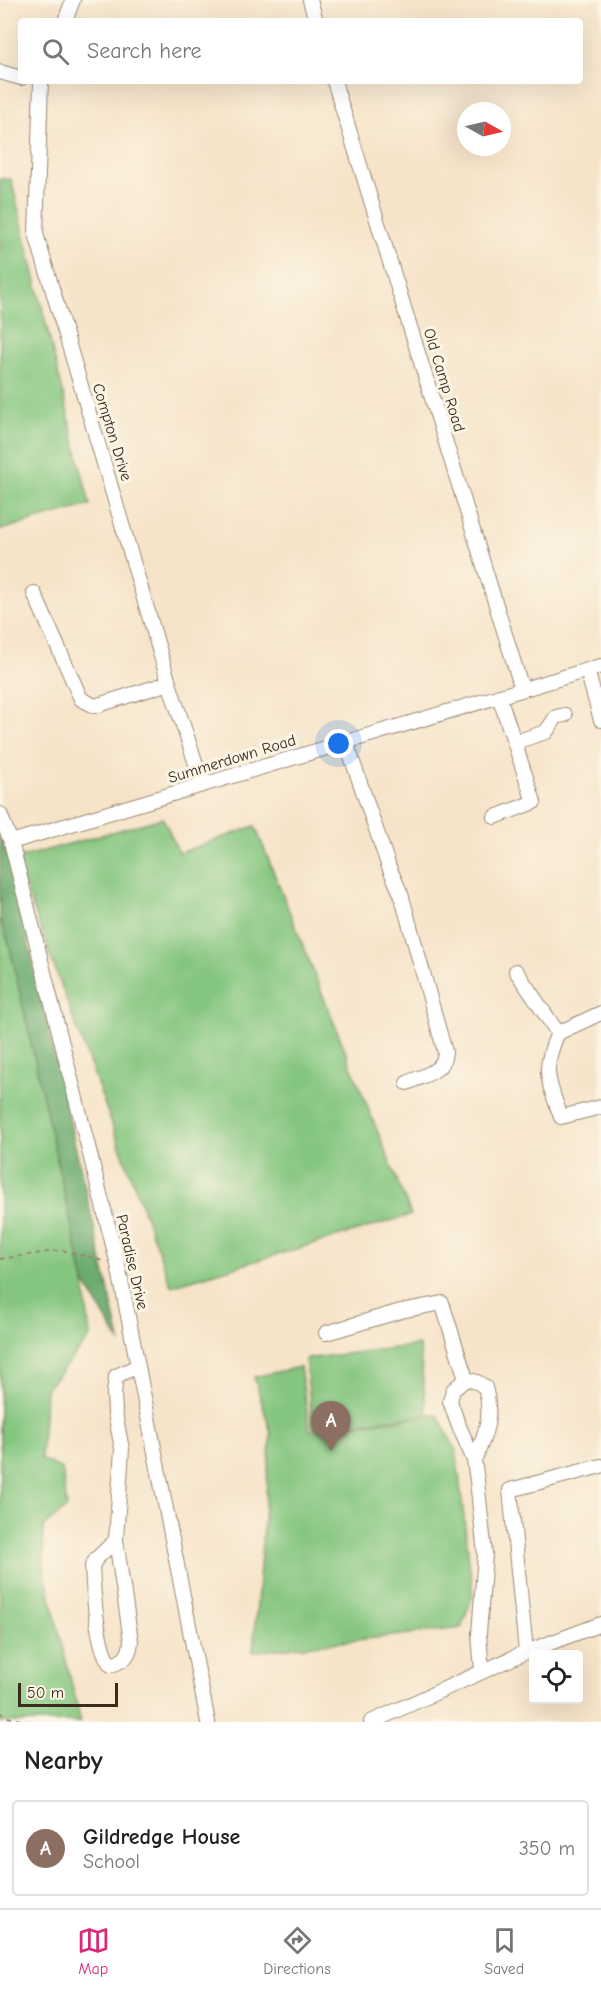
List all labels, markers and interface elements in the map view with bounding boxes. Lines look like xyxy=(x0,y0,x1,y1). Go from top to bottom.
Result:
search box xyxy=(18,18,583,84)
icon: search xyxy=(39,35,72,68)
text: Search here xyxy=(87,38,202,64)
north arrow xyxy=(457,102,511,156)
street label: Old Camp Road xyxy=(420,326,468,434)
street label: Compton Drive xyxy=(89,381,135,483)
your location xyxy=(324,729,353,758)
street label: Summerdown Road xyxy=(166,731,298,787)
street label: Paradise Drive xyxy=(112,1213,152,1311)
pin: A xyxy=(312,1402,350,1451)
map controls xyxy=(529,1650,583,1704)
button: locate xyxy=(529,1650,583,1704)
scale bar xyxy=(18,1680,118,1708)
text: 50 m xyxy=(27,1684,64,1702)
text: Nearby xyxy=(24,1746,103,1776)
text: Gildredge House xyxy=(83,1824,240,1850)
text: A xyxy=(40,1837,51,1860)
text: 350 m xyxy=(519,1837,575,1860)
text: School xyxy=(83,1850,140,1873)
tab: Map xyxy=(77,1924,110,1978)
tab: Directions xyxy=(263,1924,331,1978)
tab: Saved xyxy=(484,1924,524,1978)

